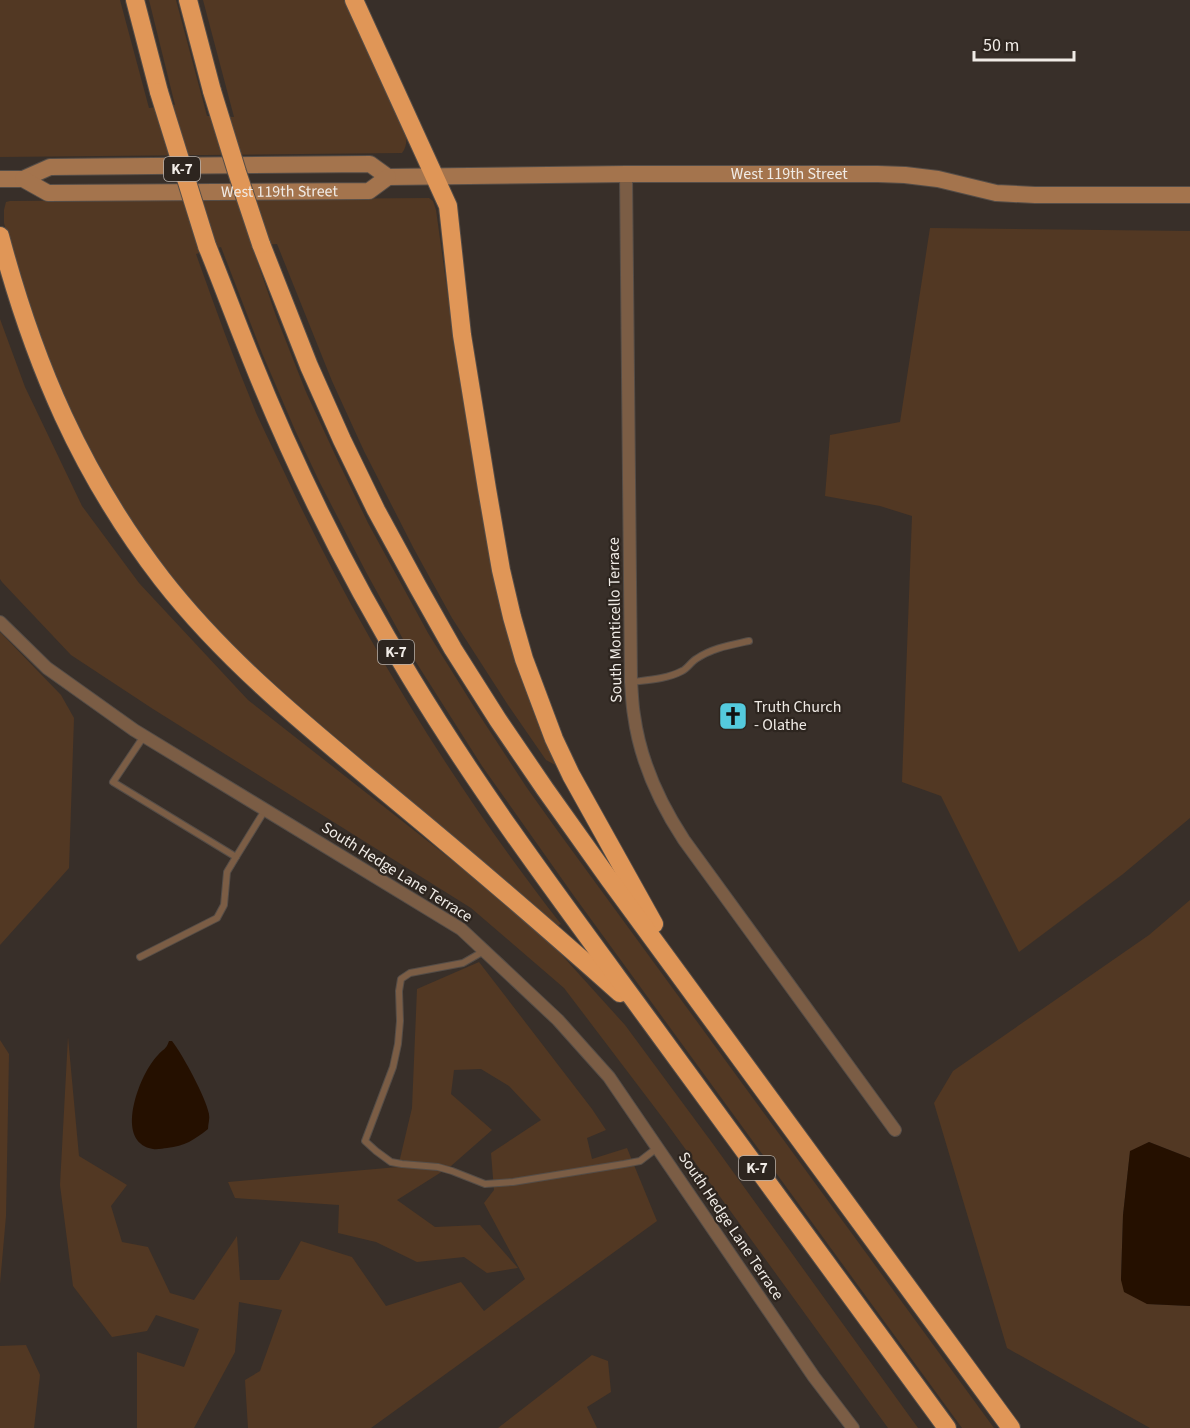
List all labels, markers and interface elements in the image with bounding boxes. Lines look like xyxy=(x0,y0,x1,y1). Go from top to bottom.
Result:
scale bar xyxy=(974,24,1074,62)
text: 50 m xyxy=(983,33,1019,58)
road number: K-7 xyxy=(164,157,200,181)
street label: West 119th Street xyxy=(731,163,848,185)
street label: West 119th Street xyxy=(221,180,338,203)
street label: South Monticello Terrace xyxy=(603,537,627,703)
road number: K-7 xyxy=(378,640,414,664)
place label: Truth Church - Olathe xyxy=(754,696,841,736)
church icon: Truth Church - Olathe xyxy=(717,700,749,732)
street label: South Hedge Lane Terrace xyxy=(317,816,477,928)
street label: South Hedge Lane Terrace xyxy=(673,1148,789,1304)
road number: K-7 xyxy=(739,1156,775,1180)

